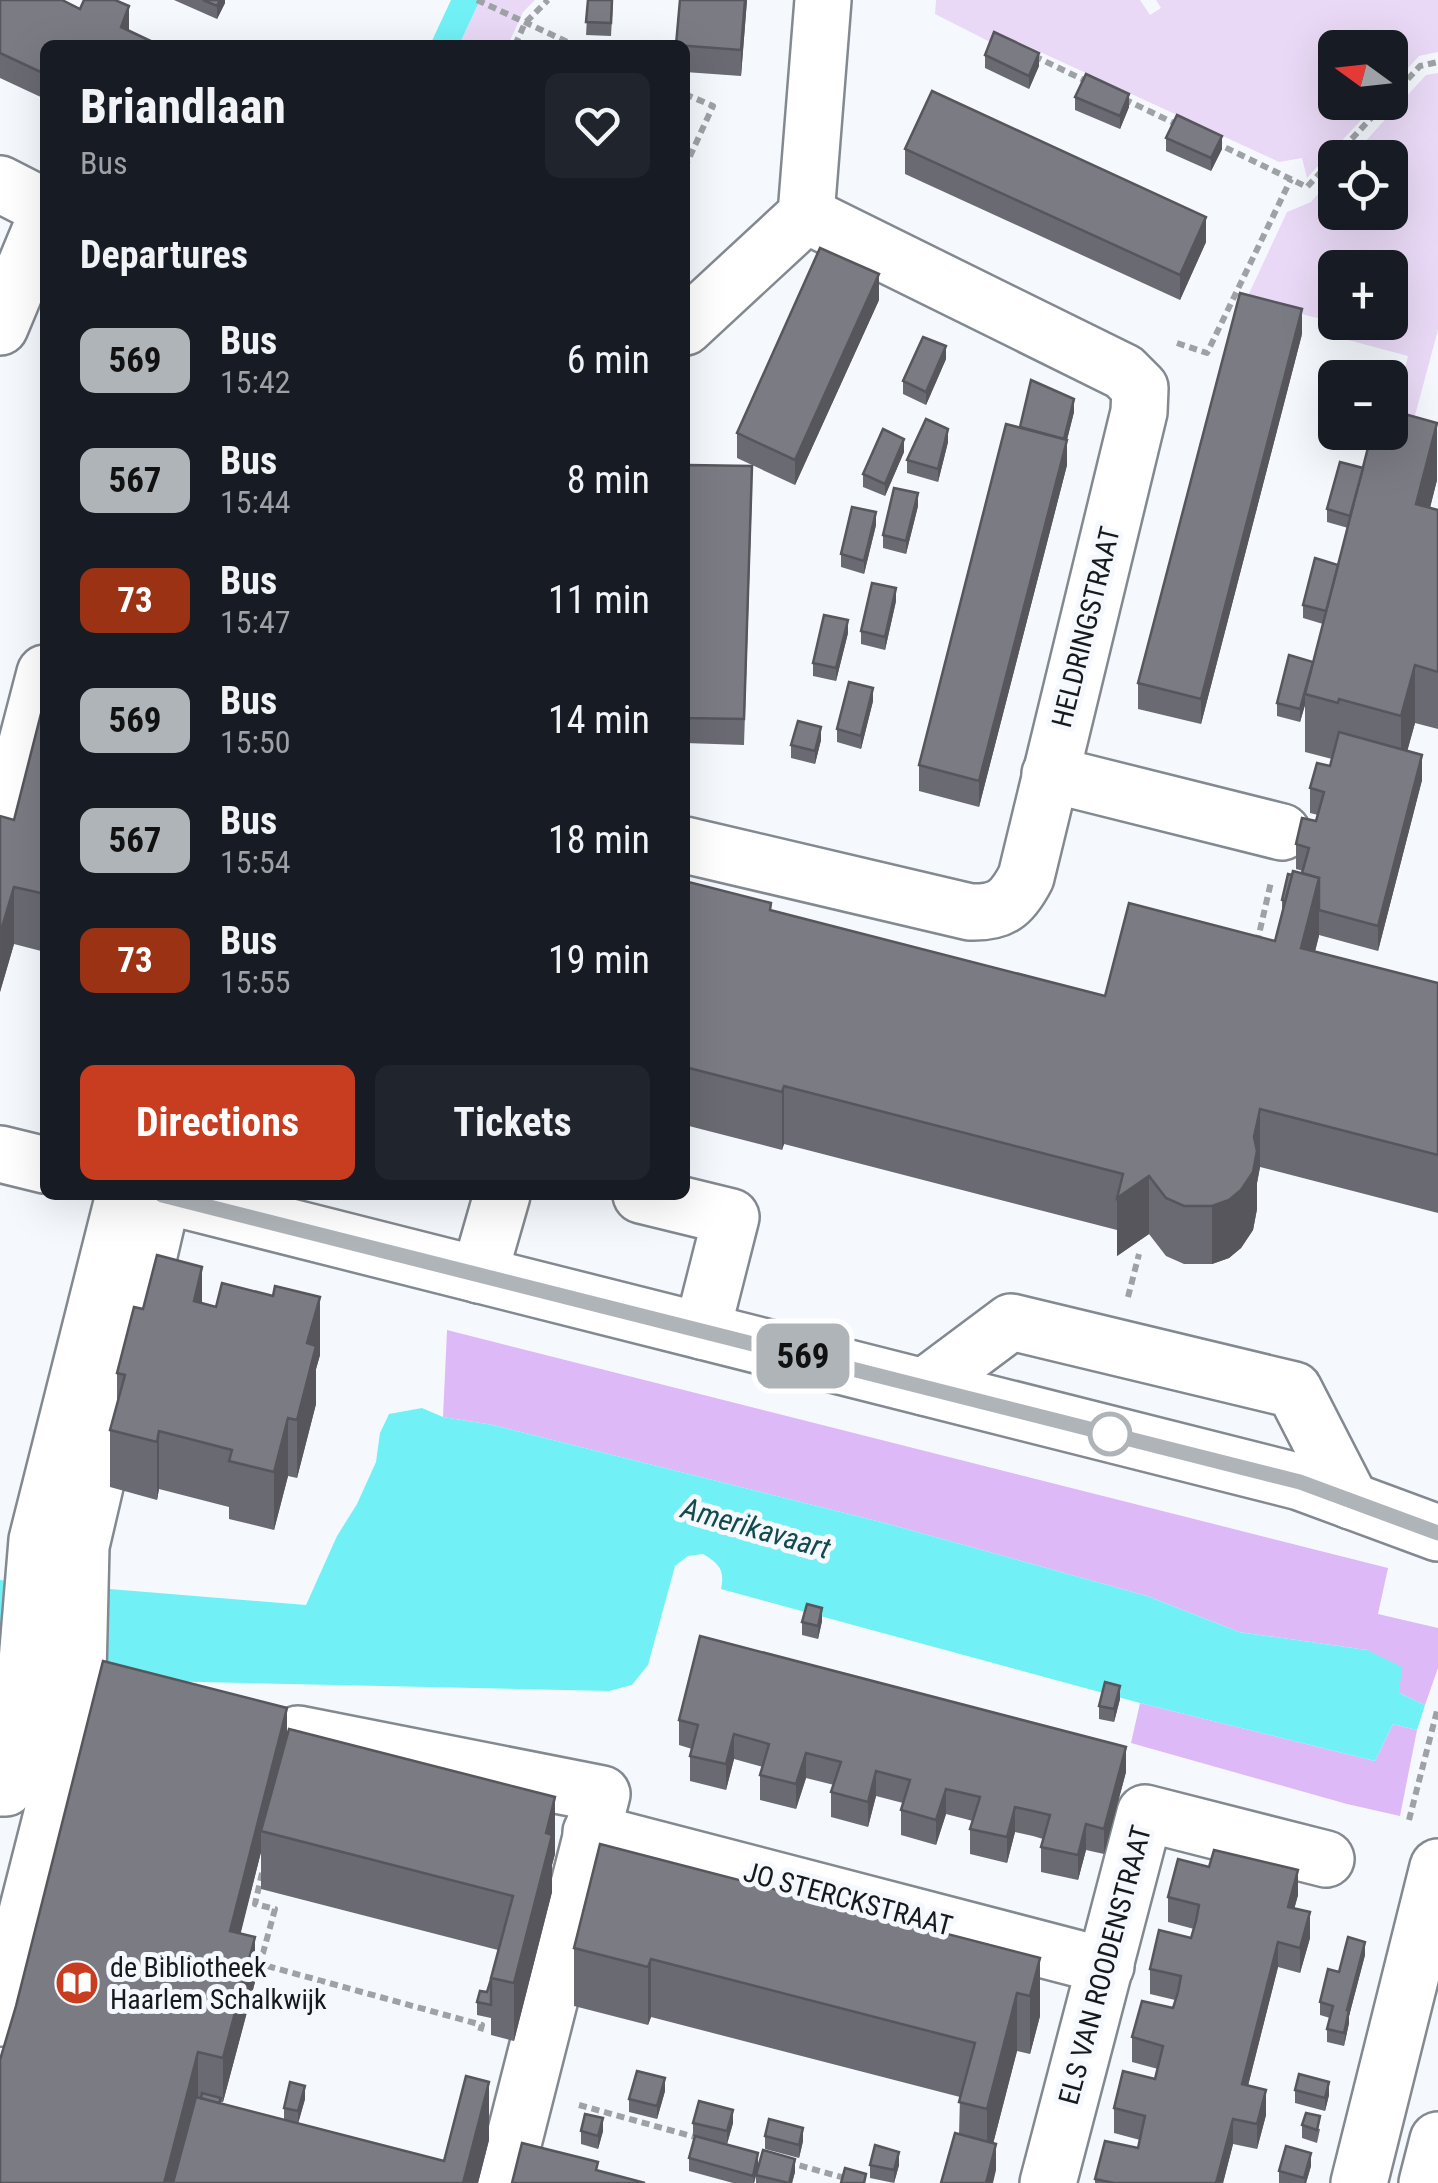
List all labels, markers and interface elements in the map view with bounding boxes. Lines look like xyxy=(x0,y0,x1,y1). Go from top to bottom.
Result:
north arrow xyxy=(1318,30,1408,120)
map controls xyxy=(1318,30,1408,450)
button: heart xyxy=(545,73,650,178)
text: Briandlaan xyxy=(80,78,286,135)
button: locate xyxy=(1318,140,1408,230)
text: Bus xyxy=(80,144,128,182)
text: Departures xyxy=(80,233,248,277)
button: + xyxy=(1318,250,1408,340)
text: Bus xyxy=(220,319,277,363)
text: 6 min xyxy=(567,338,650,382)
text: 569 xyxy=(108,340,162,381)
button: − xyxy=(1318,360,1408,450)
text: 15:42 xyxy=(220,363,291,401)
text: Bus xyxy=(220,439,277,483)
text: 8 min xyxy=(567,458,650,502)
text: 567 xyxy=(108,460,162,501)
text: 15:44 xyxy=(220,483,291,521)
street label: HELDRINGSTRAAT xyxy=(1045,523,1127,731)
text: Bus xyxy=(220,559,277,603)
text: 11 min xyxy=(548,578,650,622)
text: 73 xyxy=(117,580,153,621)
text: 15:47 xyxy=(220,603,291,641)
text: Bus xyxy=(220,679,277,723)
text: 14 min xyxy=(548,698,650,742)
text: 569 xyxy=(108,700,162,741)
text: 15:50 xyxy=(220,723,291,761)
text: Bus xyxy=(220,799,277,843)
text: 18 min xyxy=(548,818,650,862)
text: 567 xyxy=(108,820,162,861)
text: 15:54 xyxy=(220,843,291,881)
text: Bus xyxy=(220,919,277,963)
text: 19 min xyxy=(548,938,650,982)
text: 73 xyxy=(117,940,153,981)
text: 15:55 xyxy=(220,963,291,1001)
button: Directions xyxy=(80,1065,355,1180)
button: Tickets xyxy=(375,1065,650,1180)
line badge: 569 xyxy=(746,1324,860,1388)
text: 569 xyxy=(776,1336,830,1377)
unlabelled marker xyxy=(1089,1413,1131,1455)
water label: Amerikavaart xyxy=(677,1490,835,1566)
street label: ELS VAN ROODENSTRAAT xyxy=(1052,1822,1158,2108)
street label: JO STERCKSTRAAT xyxy=(740,1855,956,1943)
place label: de Bibliotheek Haarlem Schalkwijk xyxy=(110,1951,327,2016)
library icon: de Bibliotheek Haarlem Schalkwijk xyxy=(54,1960,100,2006)

